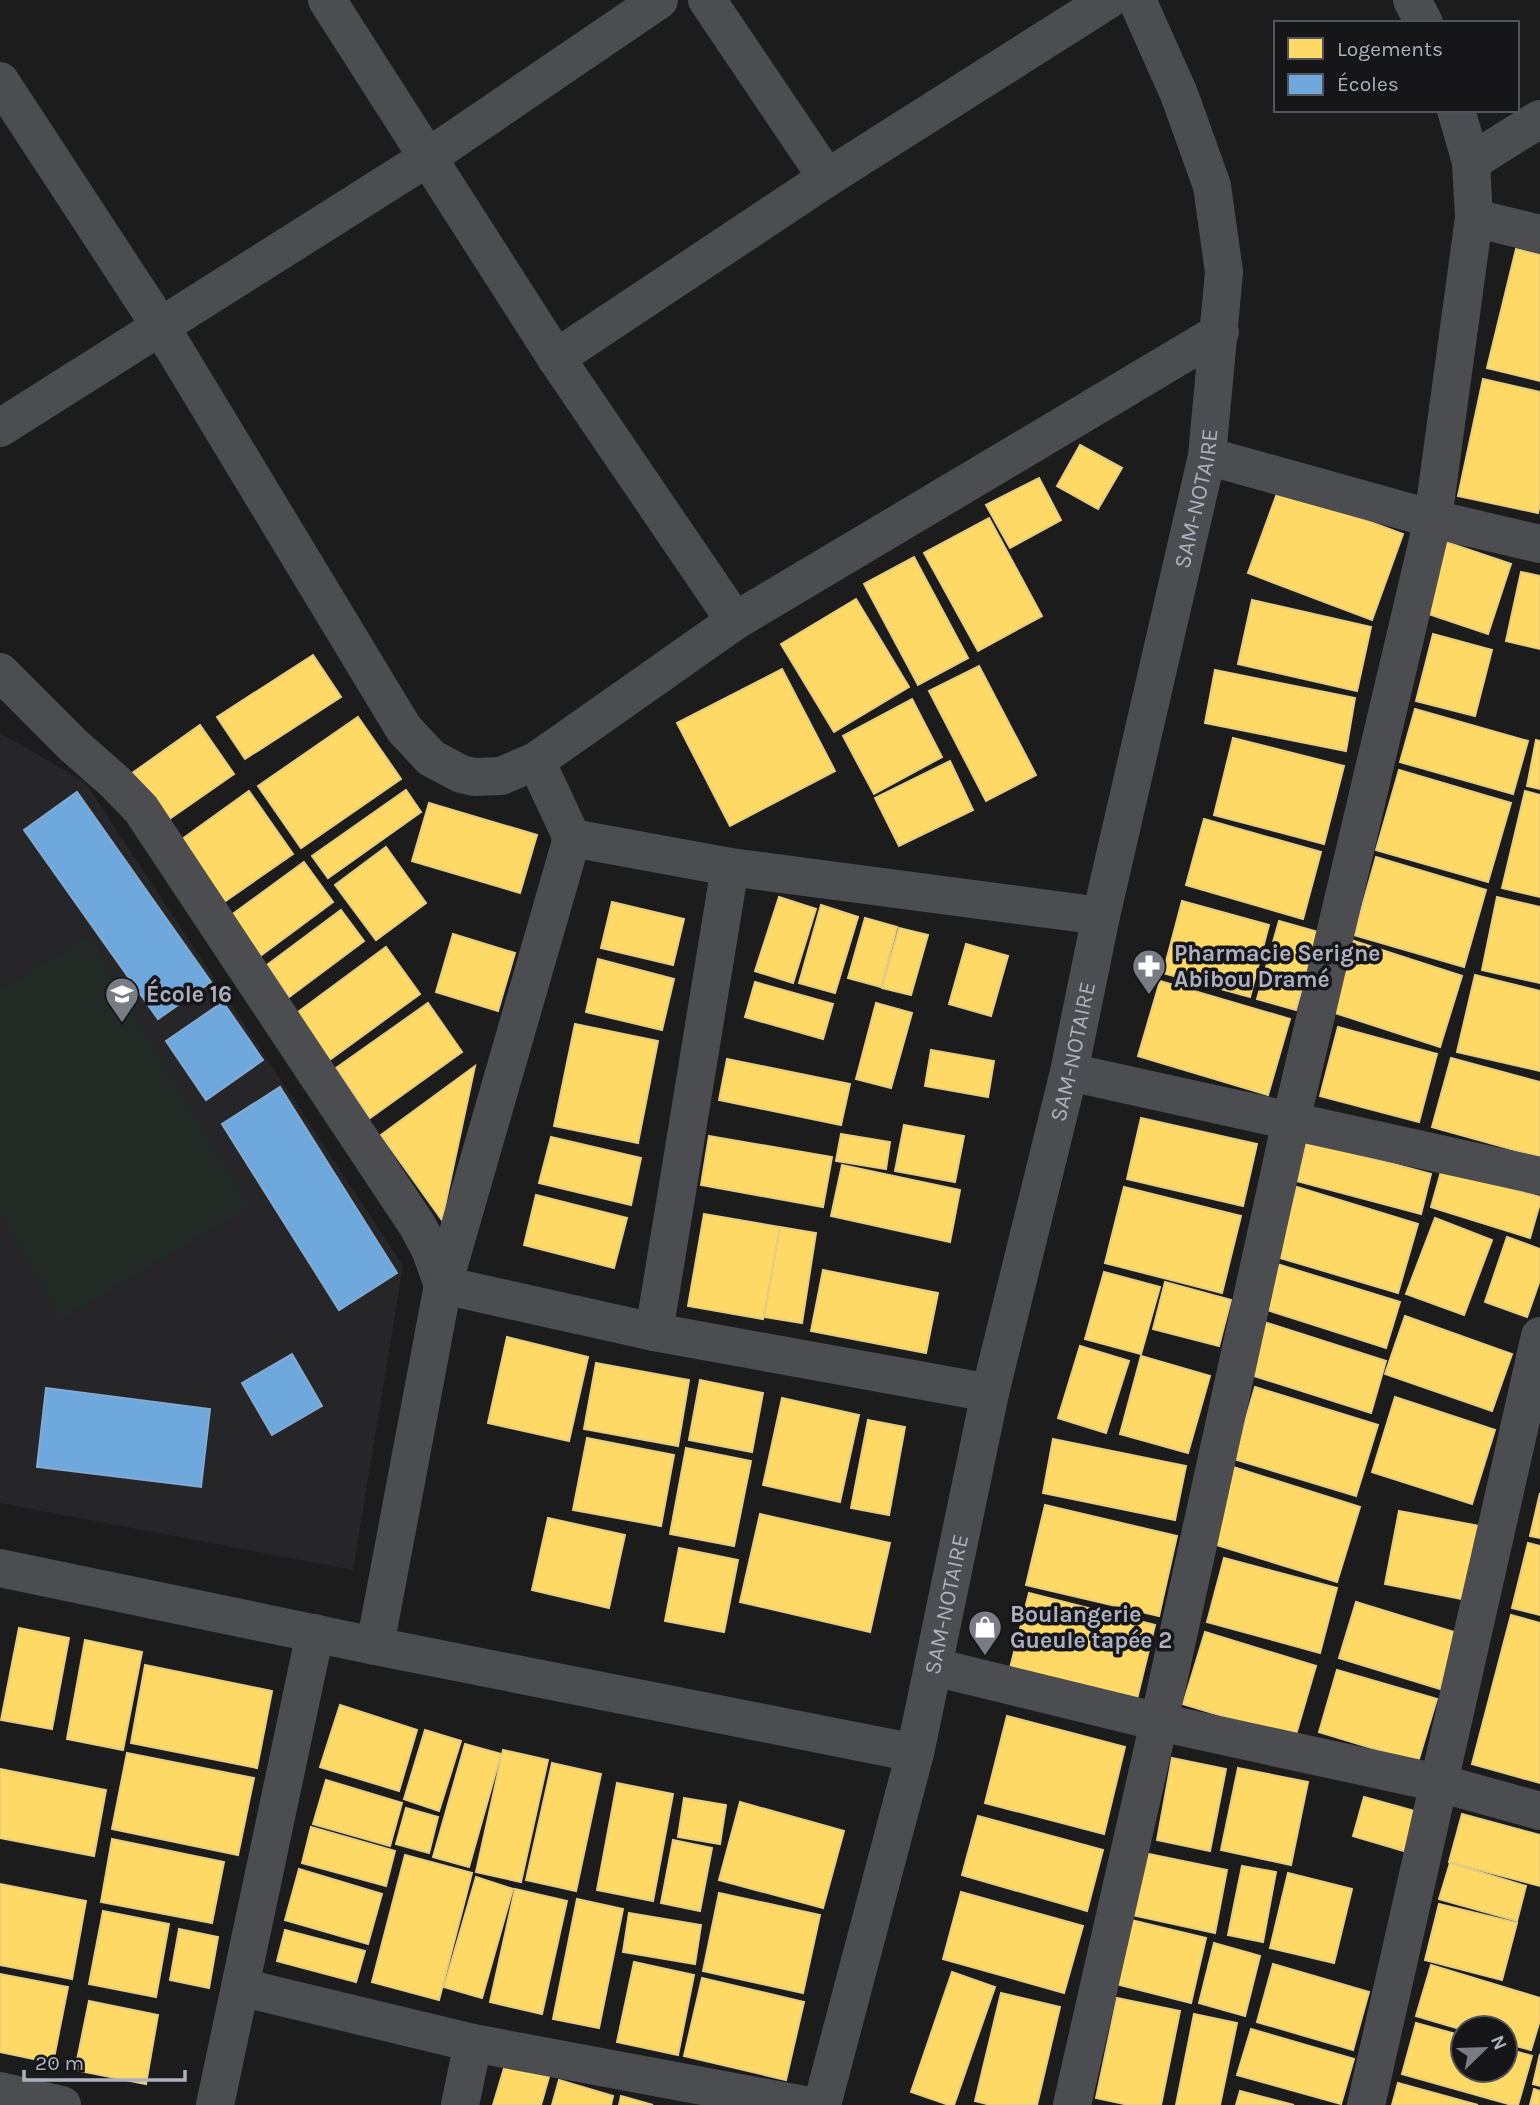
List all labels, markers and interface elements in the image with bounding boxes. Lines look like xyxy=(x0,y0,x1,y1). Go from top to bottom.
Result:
legend xyxy=(1274,21,1519,112)
text: Logements xyxy=(1337,37,1443,61)
text: Écoles xyxy=(1337,72,1399,96)
street label: SAM-NOTAIRE xyxy=(1169,427,1223,571)
place label: Pharmacie Serigne Abibou Dramé xyxy=(1174,940,1381,993)
pharmacy icon: Pharmacie Serigne Abibou Dramé xyxy=(1130,947,1168,996)
school or university icon: École 16 xyxy=(103,975,141,1024)
place label: École 16 xyxy=(146,978,232,1008)
street label: SAM-NOTAIRE xyxy=(1044,979,1101,1125)
street label: SAM-NOTAIRE xyxy=(919,1532,974,1677)
place label: Boulangerie Gueule tapée 2 xyxy=(1010,1601,1172,1654)
shop icon: Boulangerie Gueule tapée 2 xyxy=(966,1608,1004,1657)
north arrow xyxy=(1449,2014,1519,2084)
text: N xyxy=(1486,2032,1512,2053)
scale bar xyxy=(24,2038,186,2082)
text: 20 m xyxy=(35,2051,84,2075)

